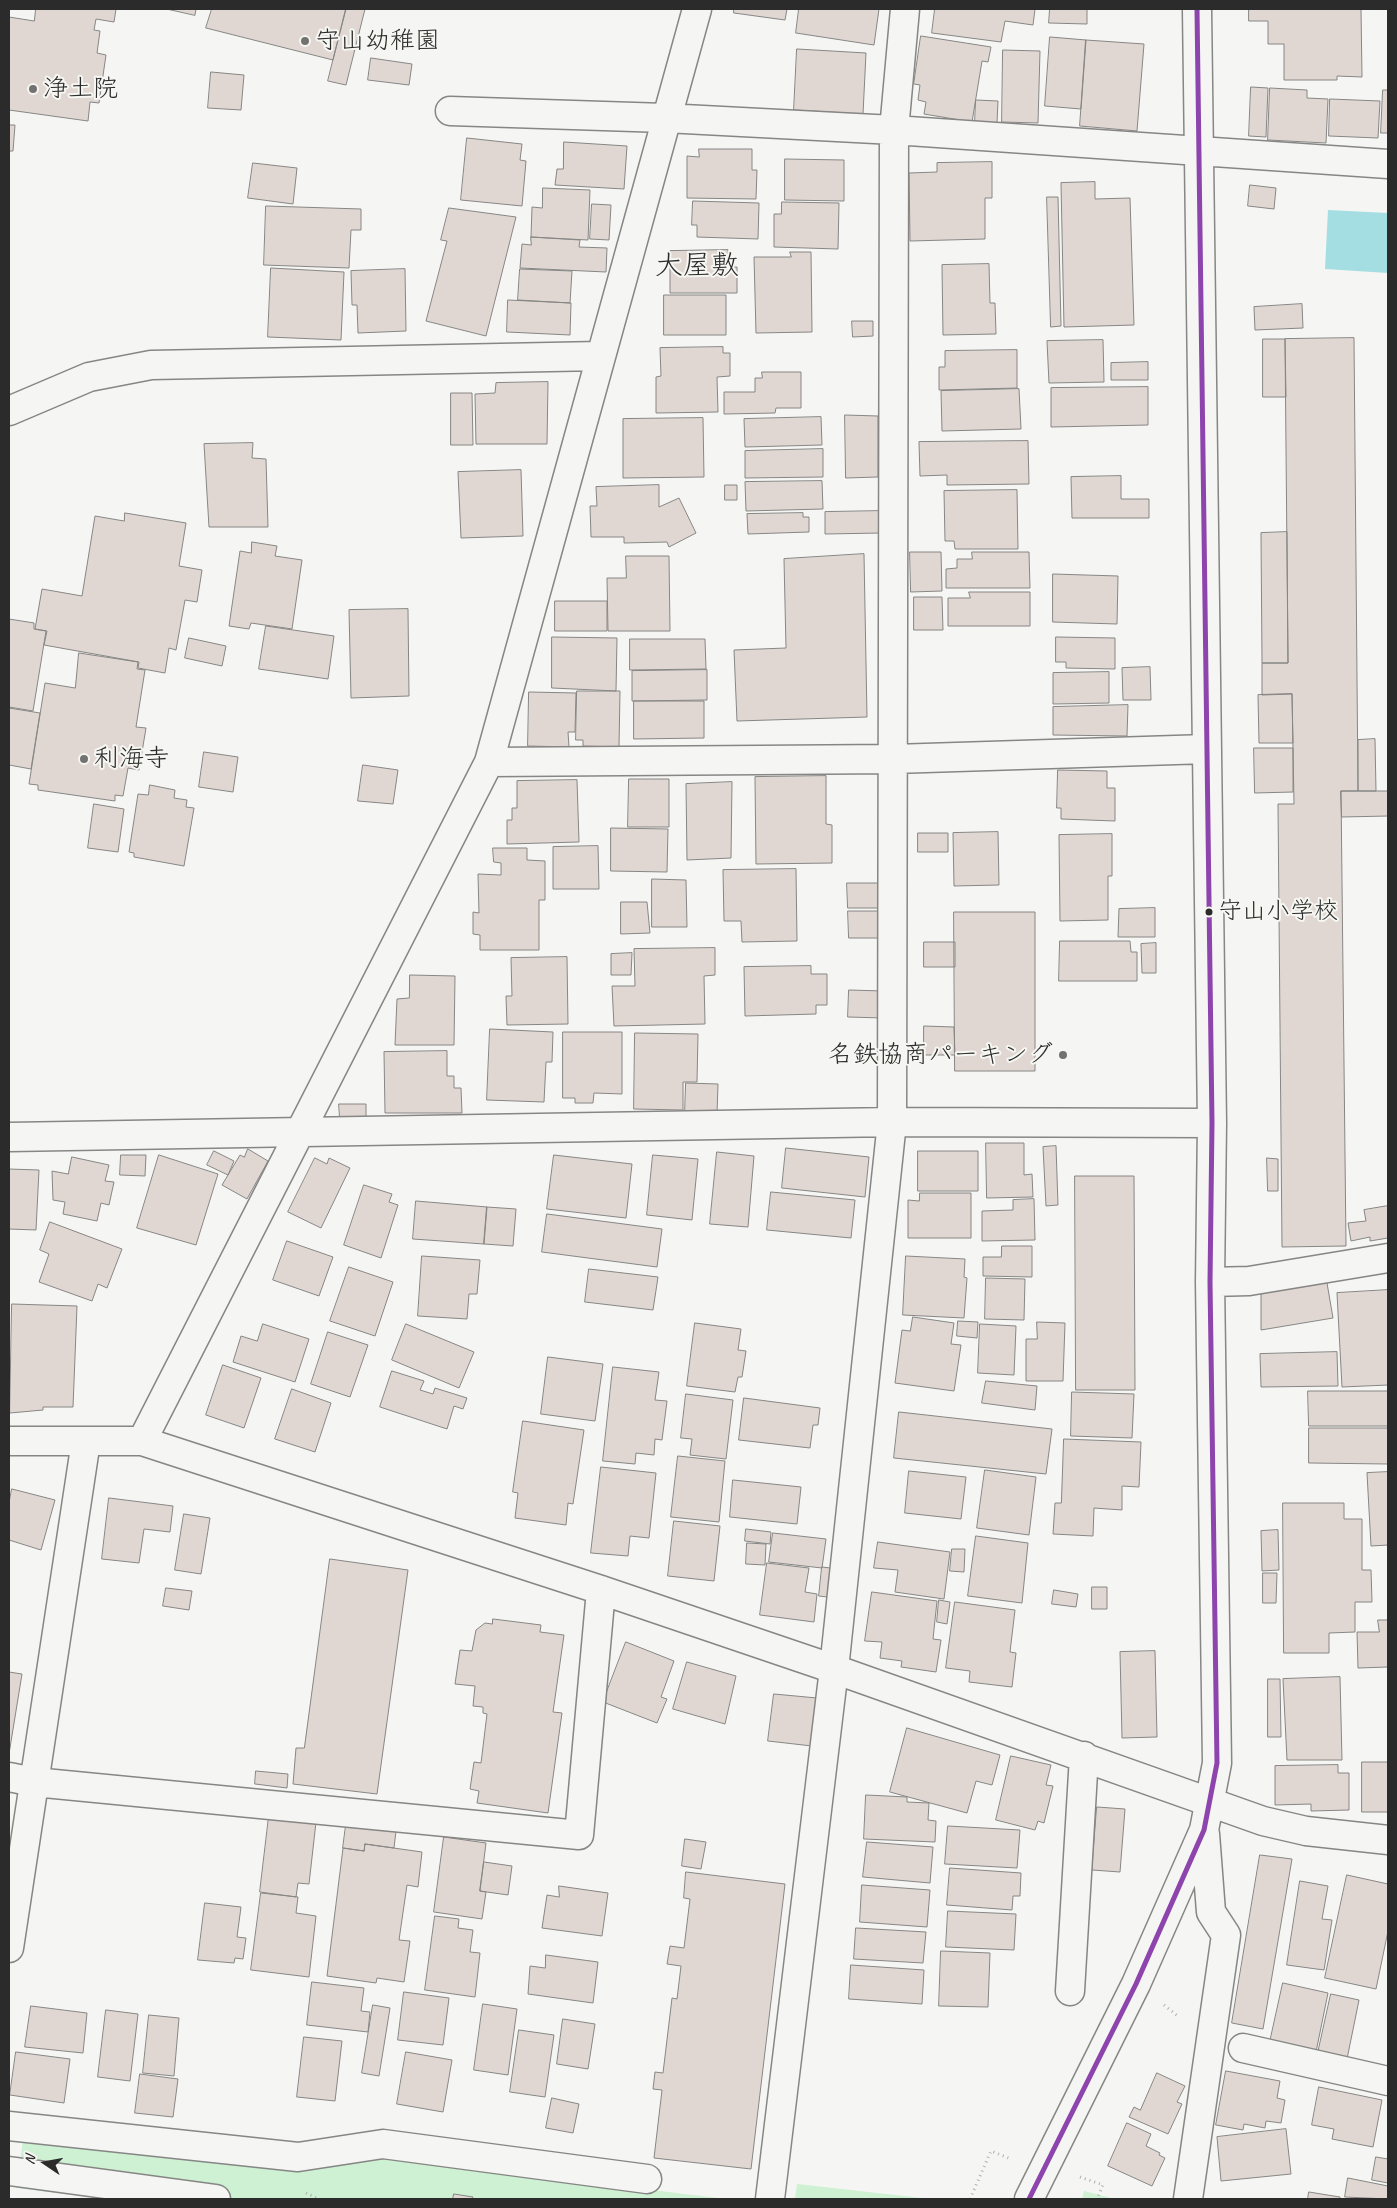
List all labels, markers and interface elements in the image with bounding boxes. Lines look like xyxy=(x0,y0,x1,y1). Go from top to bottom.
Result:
place label: 守山幼稚園 xyxy=(315,26,440,56)
marker: 守山幼稚園 xyxy=(299,35,311,47)
place label: 浄土院 xyxy=(43,74,118,104)
marker: 浄土院 xyxy=(27,83,39,95)
district label: 大屋敷 xyxy=(655,250,739,284)
place label: 利海寺 xyxy=(94,744,169,774)
marker: 利海寺 xyxy=(78,753,90,765)
place label: 守山小学校 xyxy=(1218,898,1338,926)
marker: 守山小学校 xyxy=(1204,907,1214,917)
place label: 名鉄協商パーキング xyxy=(828,1040,1053,1070)
marker: 名鉄協商パーキング xyxy=(1057,1049,1069,1061)
north arrow xyxy=(20,2138,70,2188)
text: N xyxy=(21,2154,39,2166)

